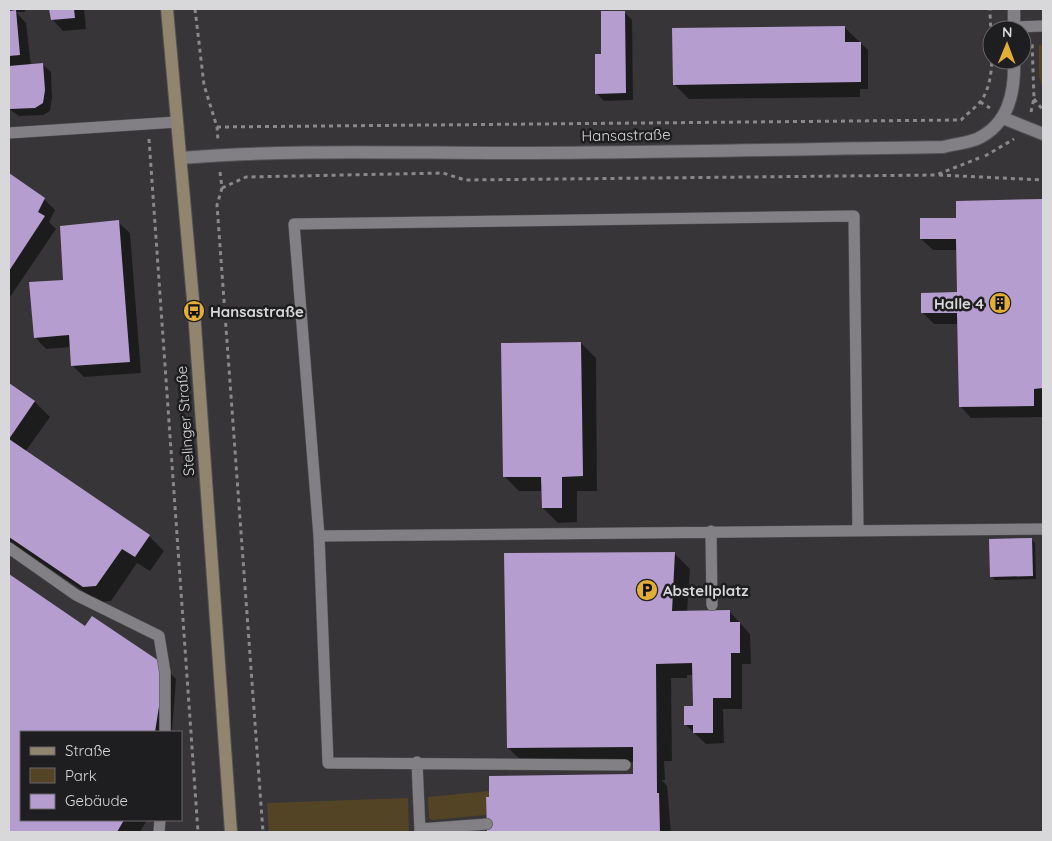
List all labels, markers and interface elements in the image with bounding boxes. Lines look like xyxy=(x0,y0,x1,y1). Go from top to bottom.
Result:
north arrow xyxy=(982,20,1032,70)
text: N xyxy=(1002,23,1013,41)
street label: Hansastraße xyxy=(581,125,671,145)
building icon: Halle 4 xyxy=(988,291,1012,315)
place label: Halle 4 xyxy=(934,294,984,313)
bus stop icon: Hansastraße xyxy=(182,299,206,323)
place label: Hansastraße xyxy=(210,302,304,321)
street label: Stelinger Straße xyxy=(172,365,198,477)
parking icon: Abstellplatz xyxy=(635,578,659,602)
place label: Abstellplatz xyxy=(663,581,749,600)
legend xyxy=(20,731,182,821)
text: Straße xyxy=(65,741,111,760)
text: Park xyxy=(65,766,97,785)
text: Gebäude xyxy=(65,791,128,810)

